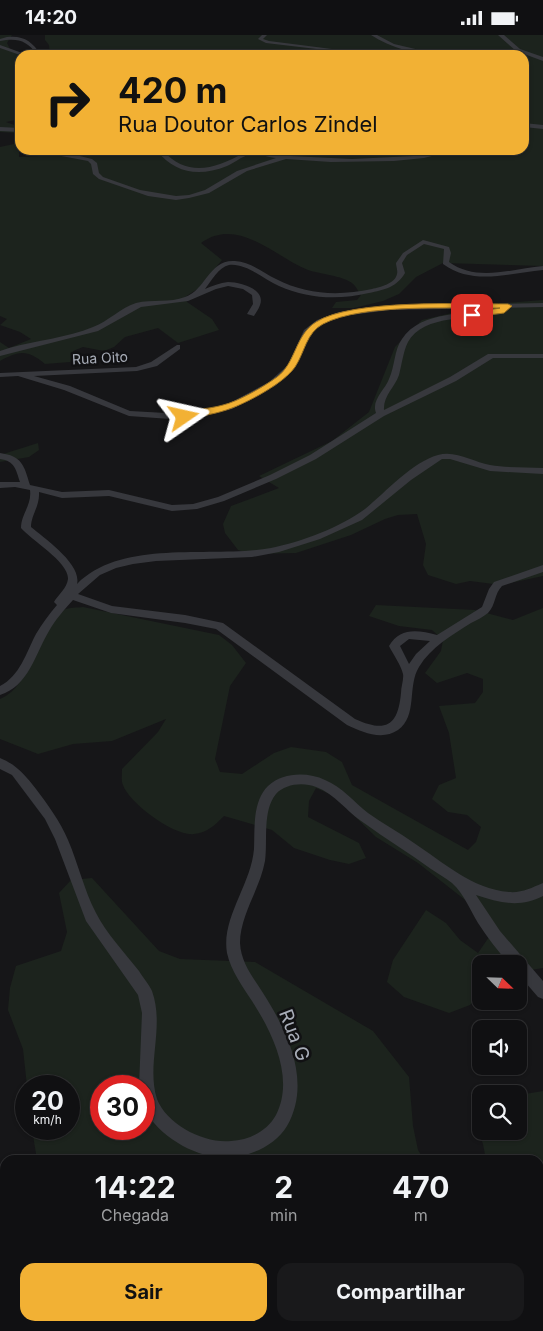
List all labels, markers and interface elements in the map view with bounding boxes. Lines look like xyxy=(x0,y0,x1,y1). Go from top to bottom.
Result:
text: 14:20 xyxy=(25,6,77,29)
text: 420 m xyxy=(118,69,228,111)
icon: right xyxy=(35,70,100,135)
text: Rua Doutor Carlos Zindel xyxy=(118,111,378,137)
pin xyxy=(451,294,493,336)
icon: arrive xyxy=(458,301,486,329)
street label: Rua Oito xyxy=(72,348,128,367)
position arrow xyxy=(157,390,209,442)
north arrow xyxy=(472,955,528,1010)
map controls xyxy=(472,955,527,1140)
street label: Rua G xyxy=(274,1006,315,1064)
button: sound xyxy=(472,1020,527,1075)
speed limit sign: 30 xyxy=(90,1075,155,1140)
button: search xyxy=(472,1085,527,1140)
text: 20 xyxy=(31,1086,64,1116)
text: km/h xyxy=(33,1112,62,1127)
text: 14:22 xyxy=(95,1169,176,1205)
text: 2 xyxy=(274,1169,293,1205)
text: 470 xyxy=(392,1169,449,1205)
text: Chegada xyxy=(101,1205,169,1225)
text: min xyxy=(270,1205,297,1225)
text: m xyxy=(414,1205,428,1225)
button: Sair xyxy=(20,1263,267,1321)
button: Compartilhar xyxy=(277,1263,524,1321)

